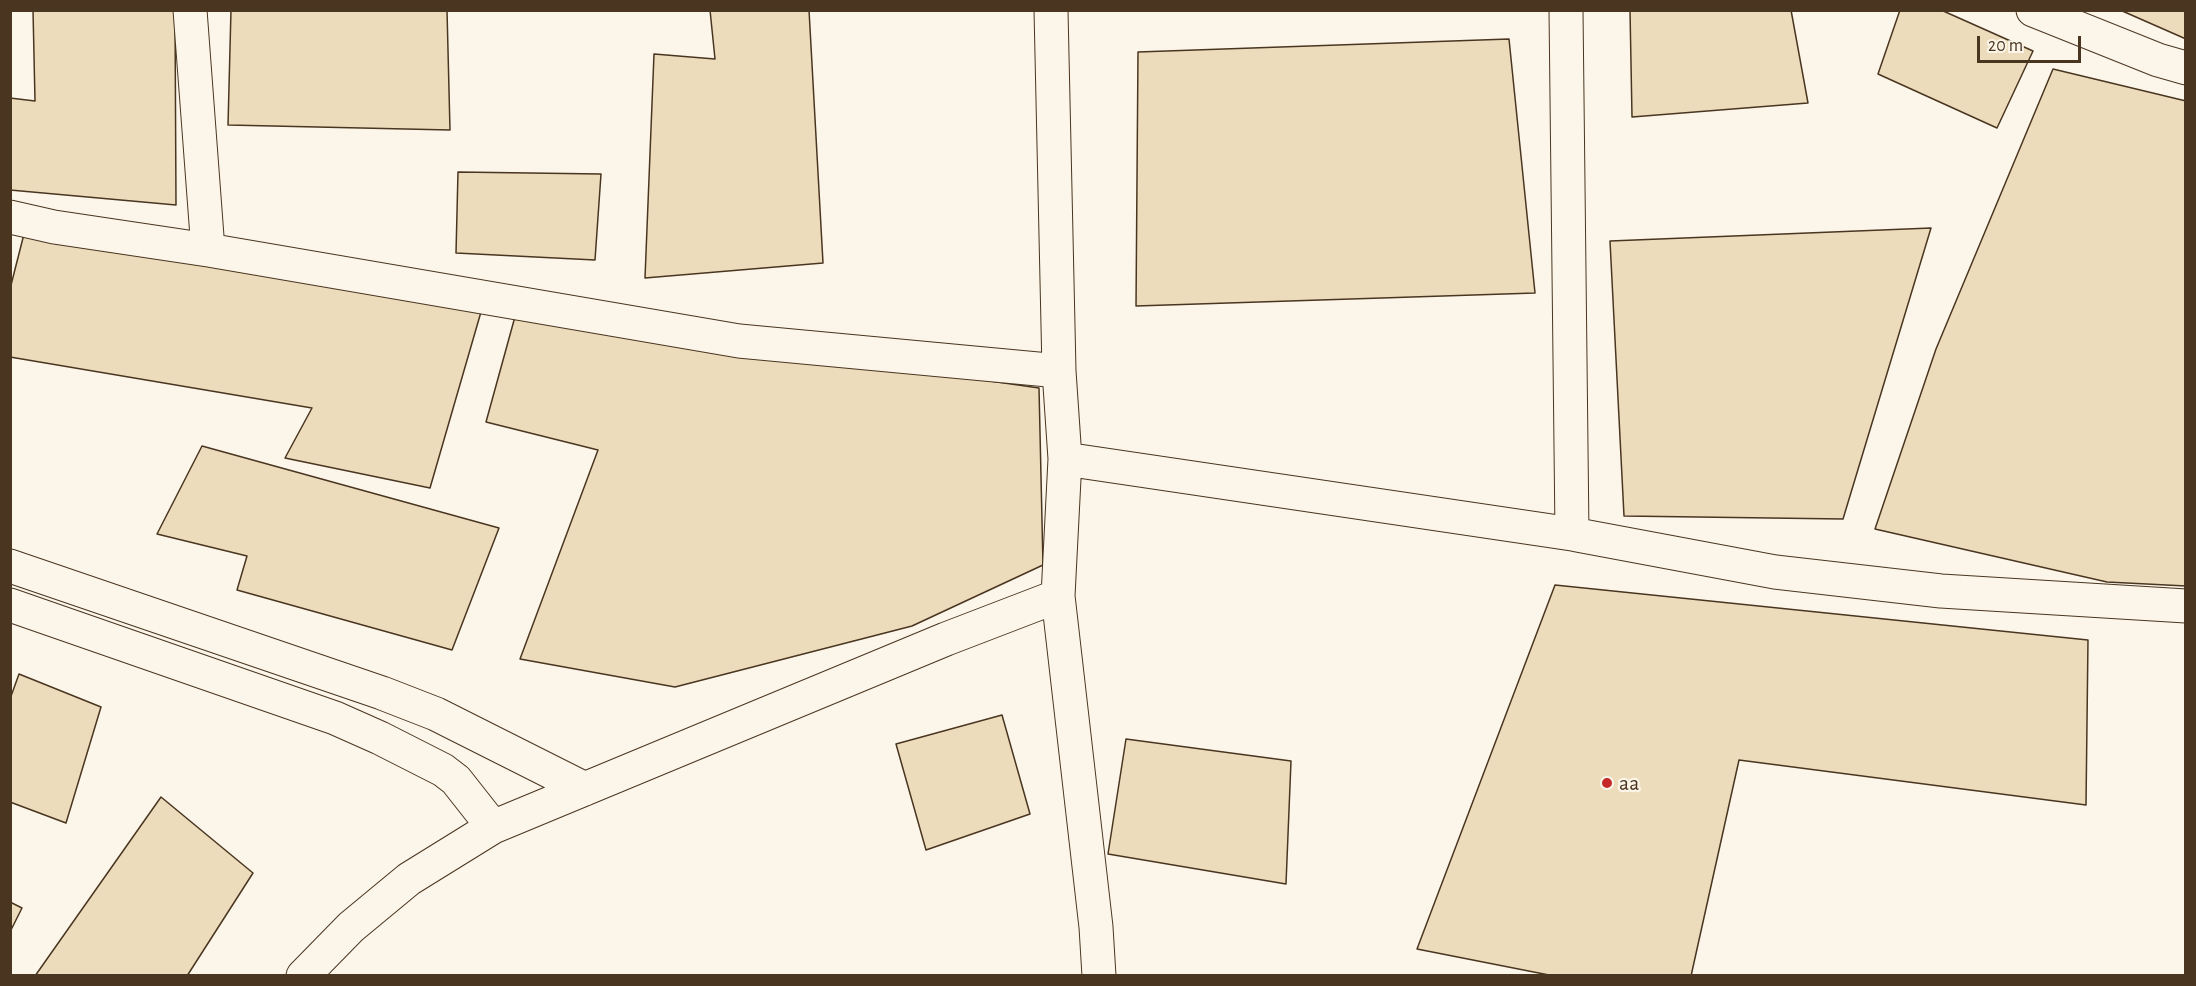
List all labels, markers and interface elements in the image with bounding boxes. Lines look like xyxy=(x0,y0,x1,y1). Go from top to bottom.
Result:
scale bar xyxy=(1980,24,2084,62)
text: 20 m xyxy=(1988,37,2023,55)
place label: aa xyxy=(1619,770,1639,796)
marker: aa xyxy=(1600,776,1614,790)

